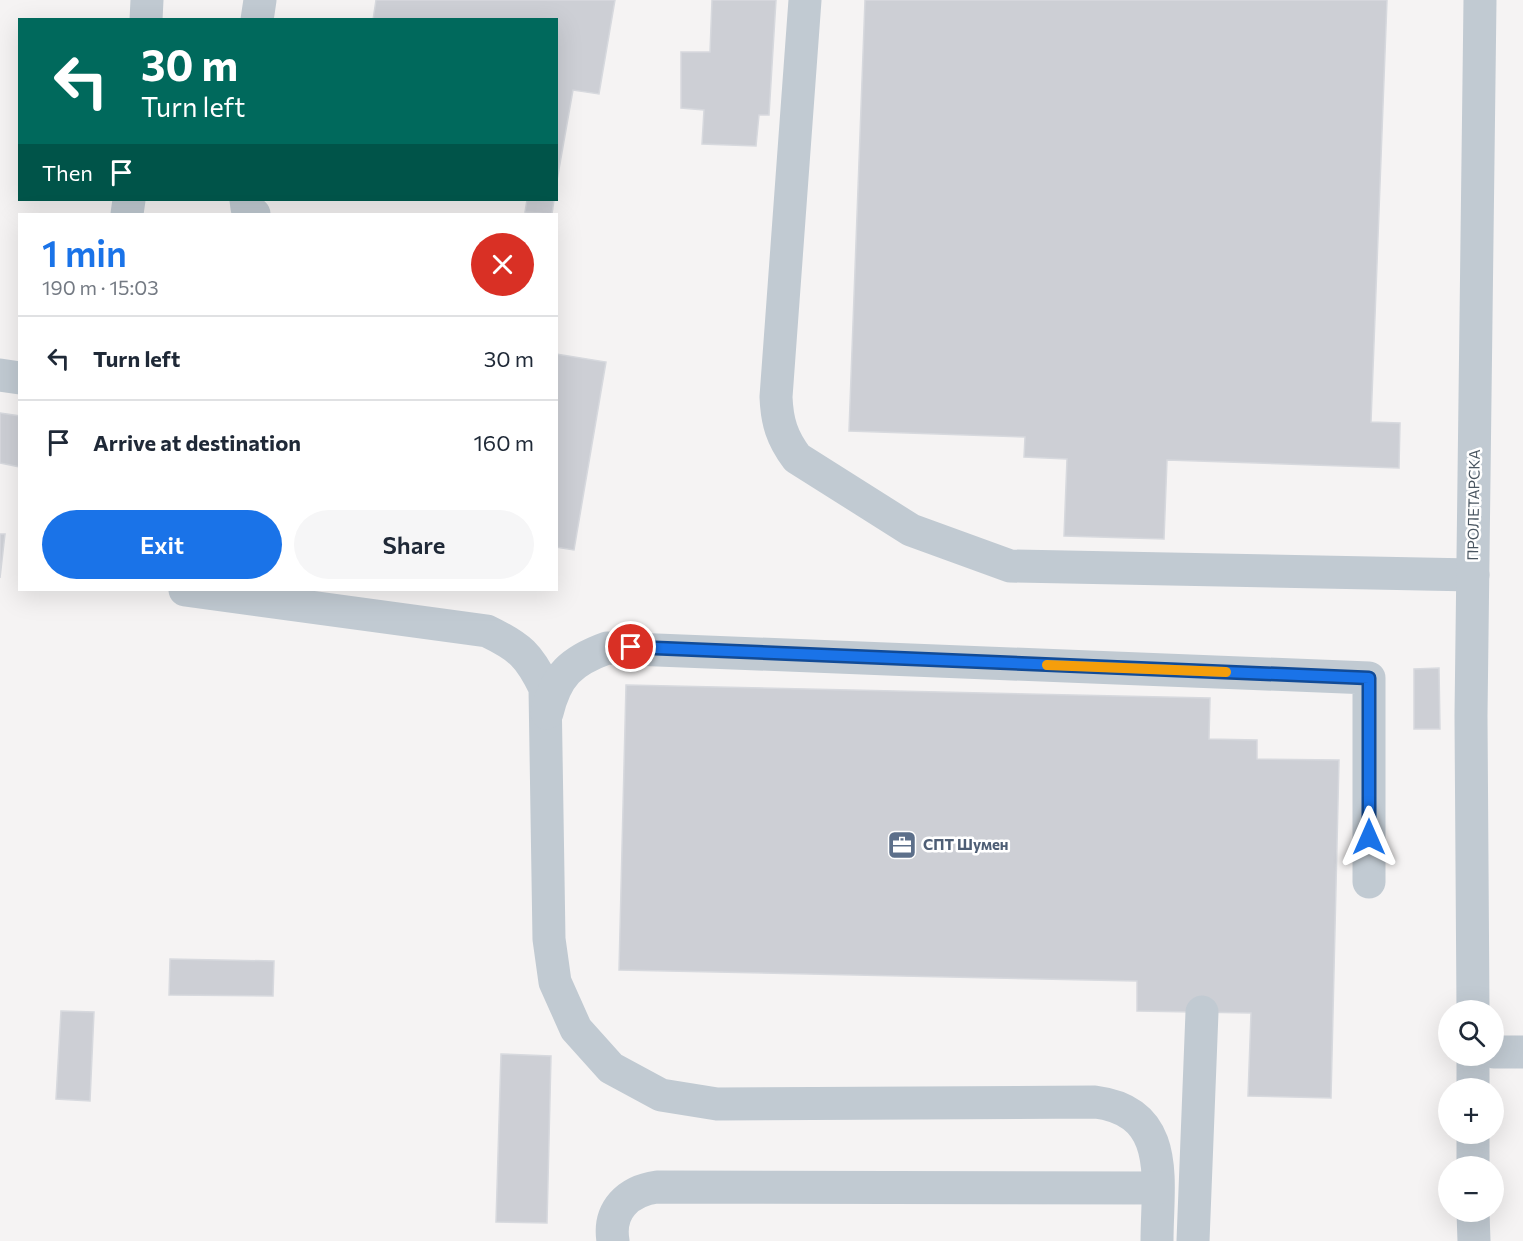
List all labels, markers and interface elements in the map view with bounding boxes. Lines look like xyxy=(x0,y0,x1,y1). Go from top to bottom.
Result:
text: 30 m xyxy=(141,38,238,90)
icon: left xyxy=(42,42,120,120)
text: Turn left xyxy=(141,90,245,123)
icon: arrive xyxy=(105,156,138,189)
text: Then xyxy=(42,159,93,186)
text: 1 min xyxy=(42,230,127,274)
button: close xyxy=(471,233,534,296)
text: 190 m · 15:03 xyxy=(42,275,159,299)
icon: left xyxy=(42,342,75,375)
text: Turn left xyxy=(93,345,180,372)
text: 30 m xyxy=(484,345,534,372)
icon: arrive xyxy=(42,426,75,459)
text: Arrive at destination xyxy=(93,429,301,456)
text: 160 m xyxy=(473,429,534,456)
street label: ПРОЛЕТАРСКА xyxy=(1463,449,1483,561)
button: Exit xyxy=(42,510,282,579)
button: Share xyxy=(294,510,534,579)
pin xyxy=(605,621,656,672)
icon: arrive xyxy=(614,630,647,663)
position arrow xyxy=(1337,805,1401,869)
office icon: СПТ Шумен xyxy=(886,829,918,861)
place label: СПТ Шумен xyxy=(923,835,1009,853)
map controls xyxy=(1438,1000,1504,1222)
button: search xyxy=(1438,1000,1504,1066)
button: + xyxy=(1438,1078,1504,1144)
button: − xyxy=(1438,1156,1504,1222)

